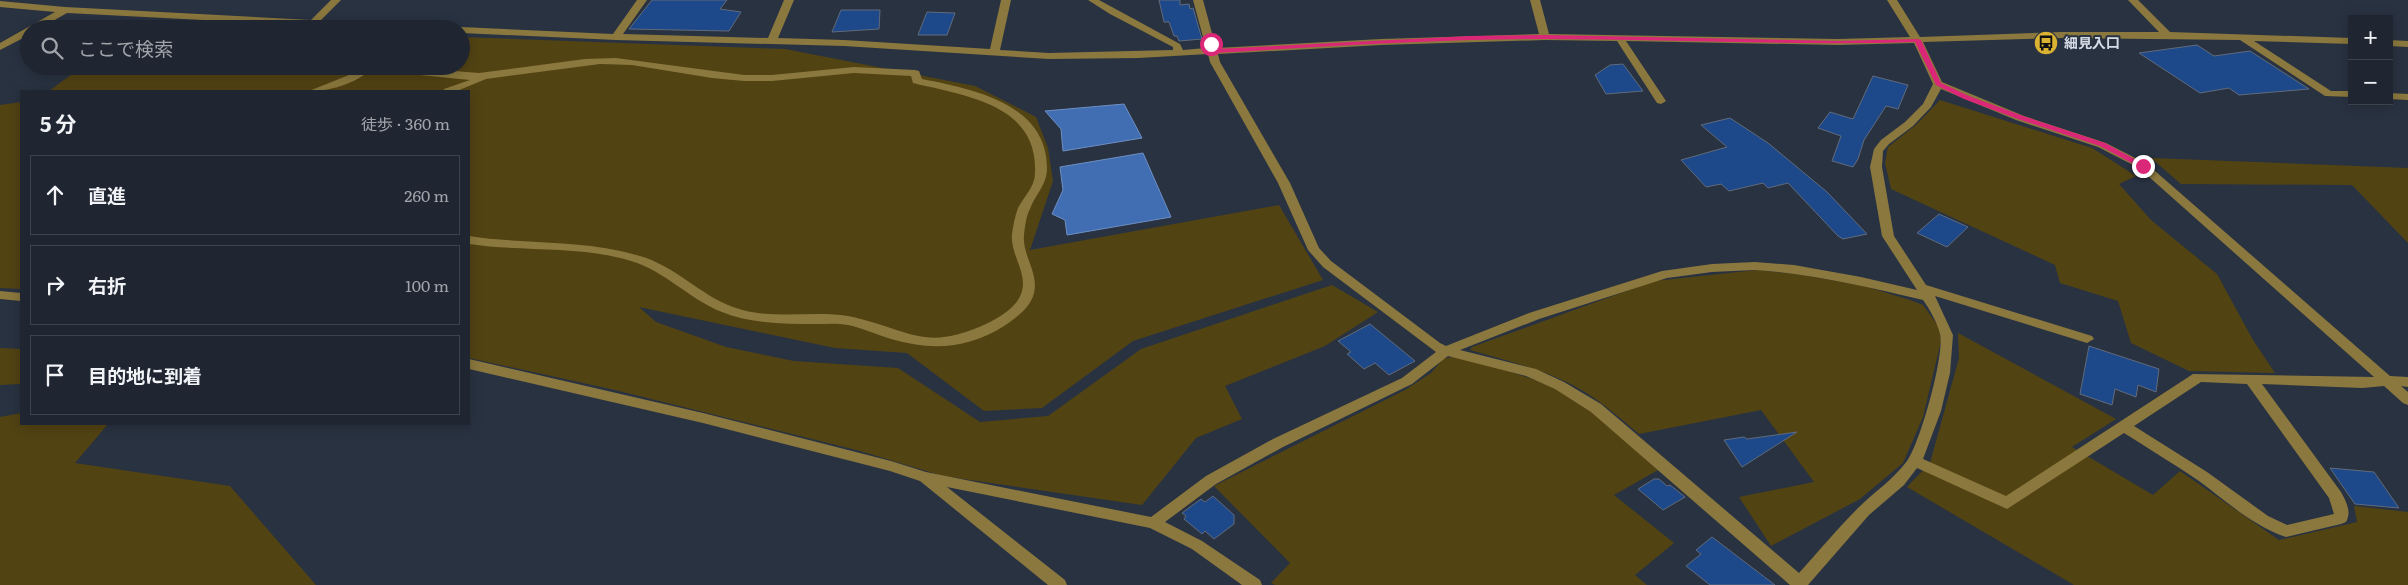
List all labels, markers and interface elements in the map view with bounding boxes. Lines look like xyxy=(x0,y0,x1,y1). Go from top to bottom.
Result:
map controls xyxy=(2348,15,2393,105)
button: + xyxy=(2348,15,2393,60)
search box xyxy=(20,20,470,75)
bus stop icon: 細見入口 xyxy=(2033,30,2059,56)
place label: 細見入口 xyxy=(2064,32,2120,52)
route start xyxy=(1200,33,1223,56)
icon: search xyxy=(38,34,66,62)
text: ここで検索 xyxy=(78,34,173,62)
button: − xyxy=(2348,60,2393,105)
text: 5 分 xyxy=(40,107,77,138)
text: 徒歩 · 360 m xyxy=(361,111,450,135)
route end xyxy=(2132,155,2155,178)
icon: ahead xyxy=(41,181,69,209)
text: 直進 xyxy=(88,181,126,209)
text: 260 m xyxy=(404,183,449,207)
icon: right xyxy=(41,271,69,299)
text: 右折 xyxy=(88,271,126,299)
text: 100 m xyxy=(405,273,449,297)
icon: arrive xyxy=(41,361,69,389)
text: 目的地に到着 xyxy=(88,361,202,389)

